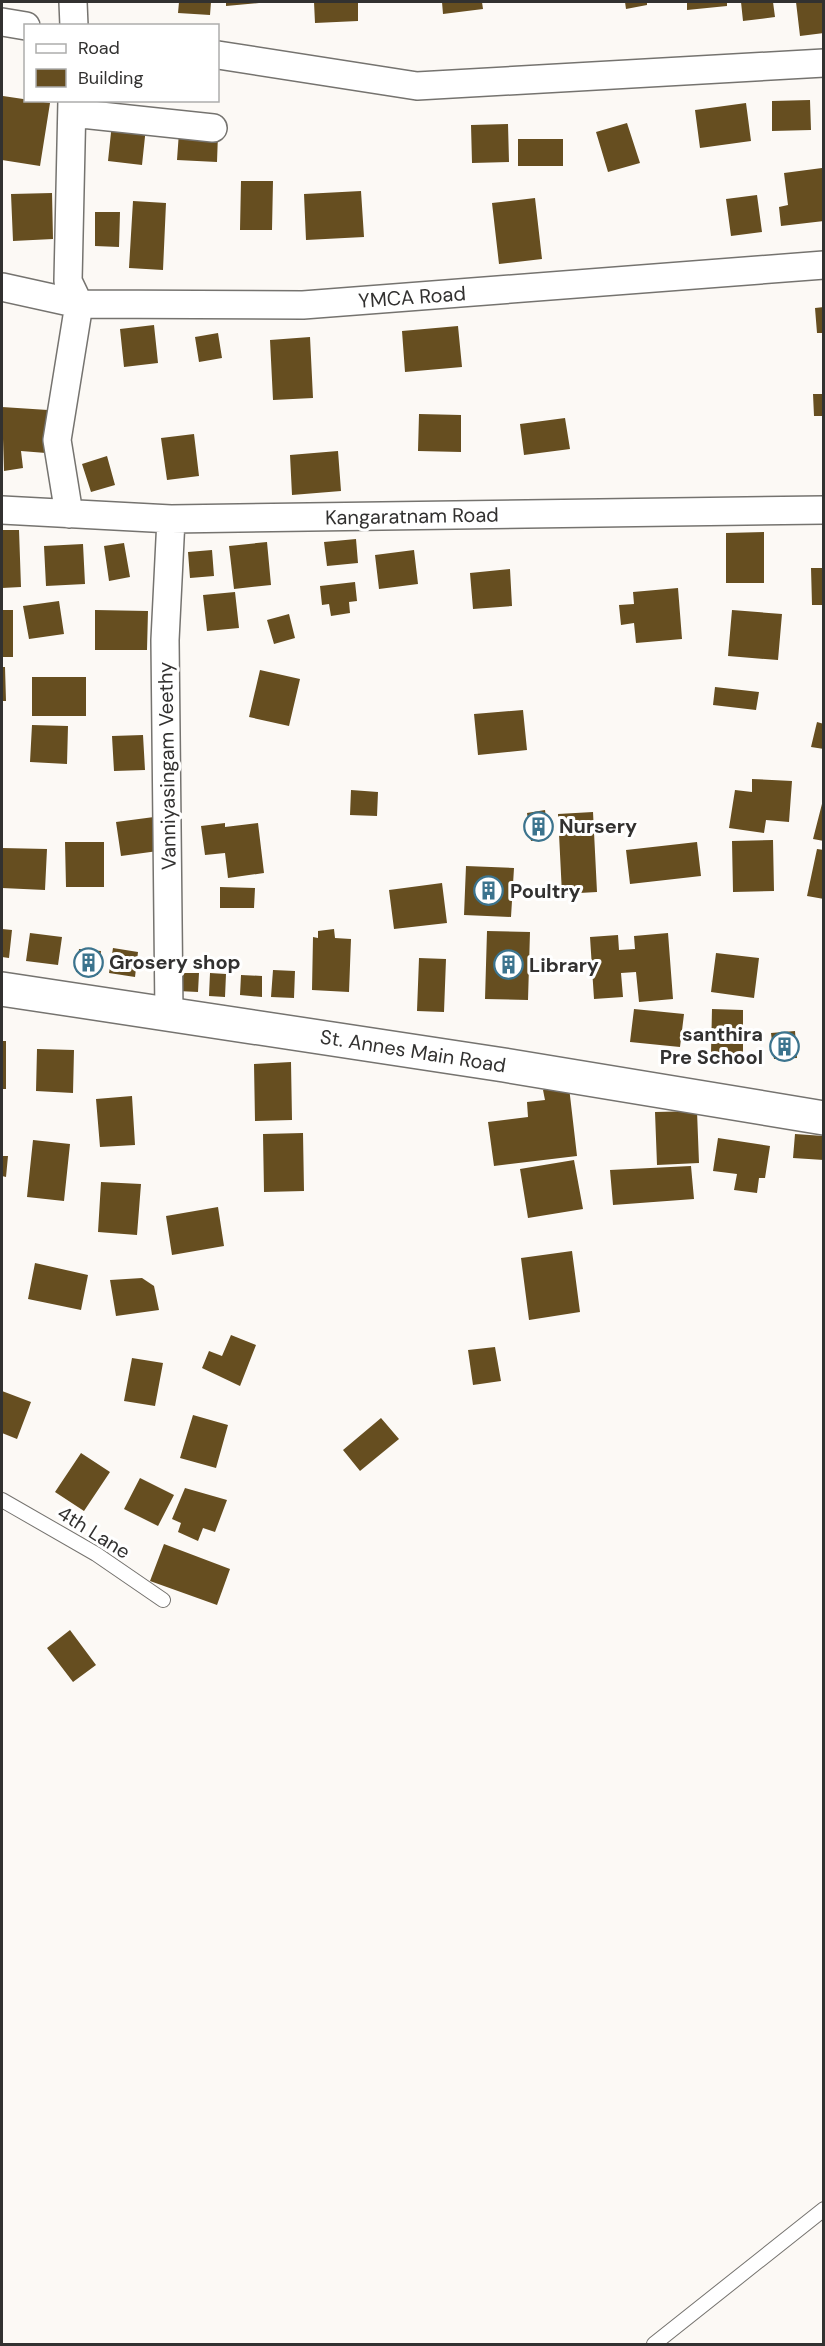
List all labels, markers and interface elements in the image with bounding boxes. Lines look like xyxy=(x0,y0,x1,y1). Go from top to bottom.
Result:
legend xyxy=(24,24,219,102)
text: Road xyxy=(78,36,120,60)
text: Building xyxy=(78,66,143,90)
street label: YMCA Road xyxy=(357,280,467,314)
street label: Kangaratnam Road xyxy=(325,501,499,531)
street label: Vanniyasingam Veethy xyxy=(152,662,182,870)
building icon: Nursery xyxy=(522,810,554,842)
place label: Nursery xyxy=(559,813,637,839)
building icon: Poultry xyxy=(473,875,505,907)
place label: Poultry xyxy=(510,878,581,904)
building icon: Grosery shop xyxy=(72,946,104,978)
place label: Grosery shop xyxy=(109,949,241,975)
building icon: Library xyxy=(492,949,524,981)
place label: Library xyxy=(529,952,599,978)
place label: santhira Pre School xyxy=(660,1021,763,1070)
street label: St. Annes Main Road xyxy=(318,1023,508,1079)
building icon: santhira Pre School xyxy=(768,1030,800,1062)
street label: 4th Lane xyxy=(53,1499,135,1565)

